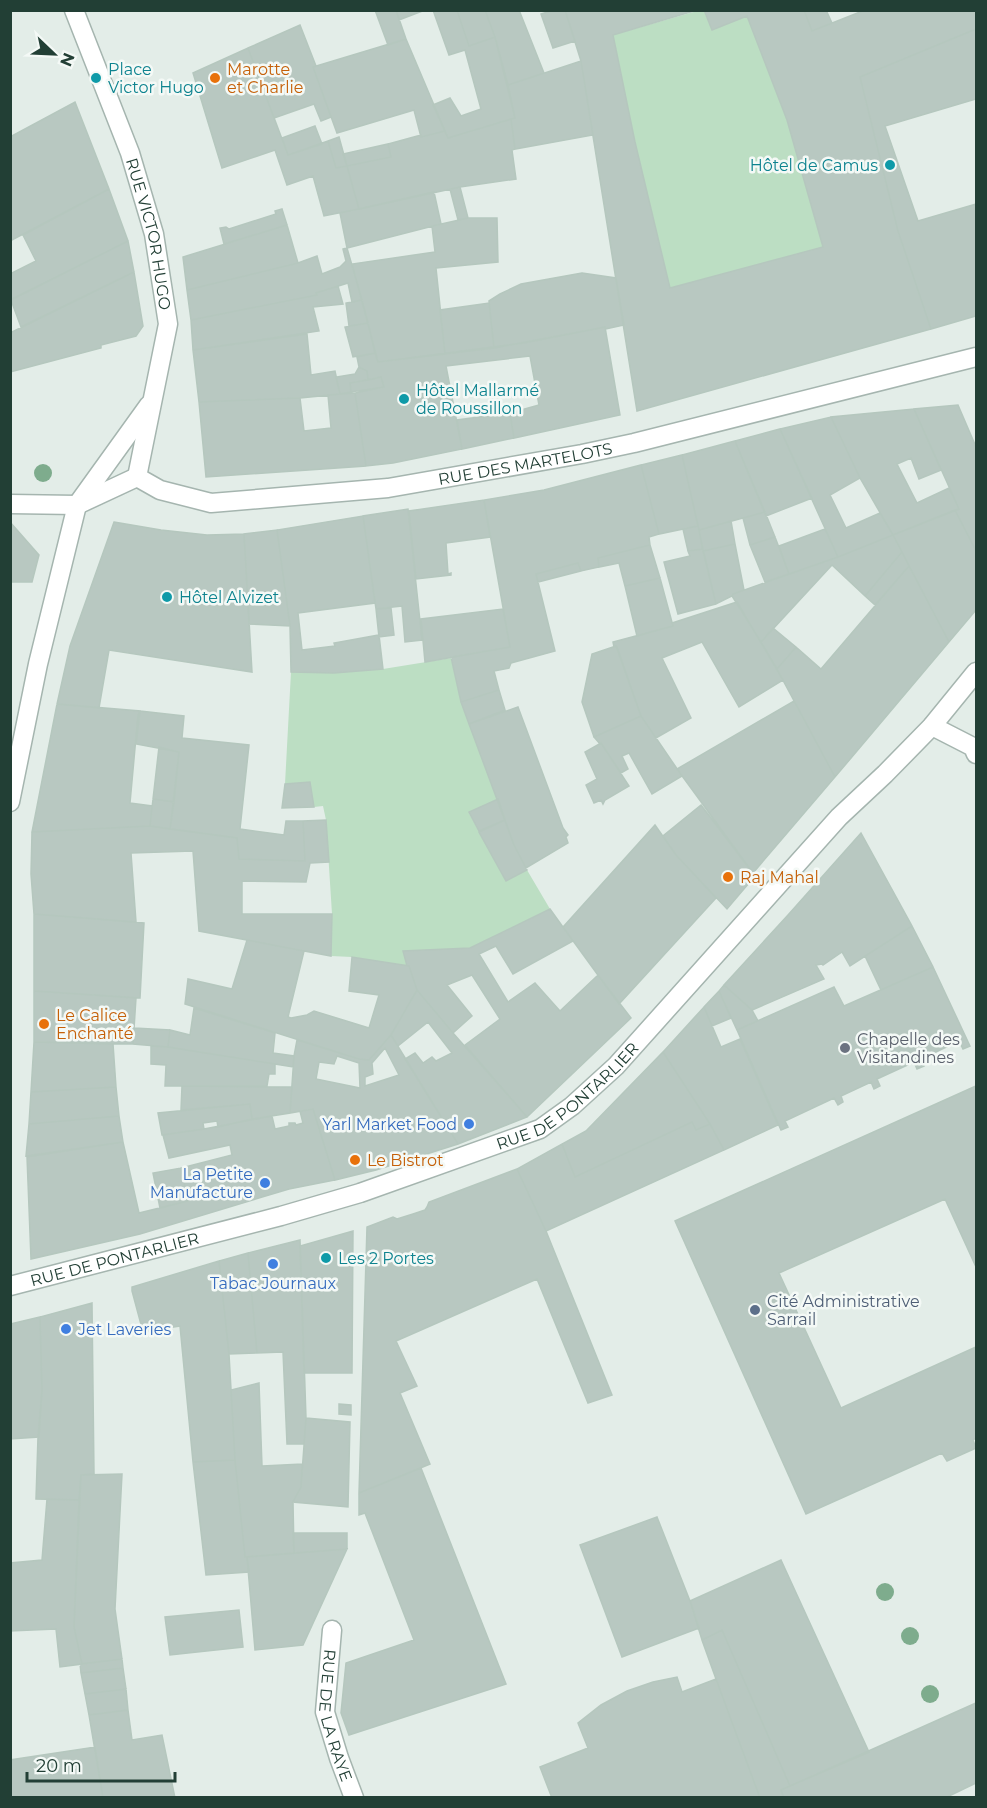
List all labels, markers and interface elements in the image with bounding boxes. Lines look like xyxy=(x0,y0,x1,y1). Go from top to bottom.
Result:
north arrow xyxy=(24,24,84,84)
text: N xyxy=(56,50,79,69)
place label: Place Victor Hugo xyxy=(108,60,204,97)
place label: Marotte et Charlie xyxy=(227,60,304,97)
marker: Place Victor Hugo xyxy=(89,71,103,85)
marker: Marotte et Charlie xyxy=(208,71,222,85)
street label: RUE VICTOR HUGO xyxy=(122,156,175,311)
place label: Hôtel de Camus xyxy=(750,156,878,175)
marker: Hôtel de Camus xyxy=(883,158,897,172)
place label: Hôtel Mallarmé de Roussillon xyxy=(416,381,539,418)
marker: Hôtel Mallarmé de Roussillon xyxy=(397,392,411,406)
street label: RUE DES MARTELOTS xyxy=(437,438,614,489)
place label: Hôtel Alvizet xyxy=(179,588,280,607)
marker: Hôtel Alvizet xyxy=(160,590,174,604)
place label: Raj Mahal xyxy=(740,868,819,887)
marker: Raj Mahal xyxy=(721,870,735,884)
place label: Le Calice Enchanté xyxy=(56,1006,133,1043)
marker: Le Calice Enchanté xyxy=(37,1017,51,1031)
place label: Chapelle des Visitandines xyxy=(857,1030,960,1067)
street label: RUE DE PONTARLIER xyxy=(493,1038,642,1153)
marker: Chapelle des Visitandines xyxy=(838,1041,852,1055)
place label: Yarl Market Food xyxy=(322,1115,457,1134)
marker: Yarl Market Food xyxy=(462,1117,476,1131)
place label: Le Bistrot xyxy=(367,1151,444,1170)
marker: Le Bistrot xyxy=(348,1153,362,1167)
place label: La Petite Manufacture xyxy=(150,1165,253,1202)
marker: La Petite Manufacture xyxy=(258,1176,272,1190)
street label: RUE DE PONTARLIER xyxy=(28,1228,201,1290)
place label: Les 2 Portes xyxy=(338,1249,434,1268)
marker: Les 2 Portes xyxy=(319,1251,333,1265)
marker: Tabac Journaux xyxy=(266,1257,280,1271)
place label: Tabac Journaux xyxy=(210,1274,337,1293)
place label: Cité Administrative Sarrail xyxy=(767,1292,920,1329)
marker: Cité Administrative Sarrail xyxy=(748,1303,762,1317)
place label: Jet Laveries xyxy=(77,1320,171,1339)
marker: Jet Laveries xyxy=(59,1322,73,1336)
street label: RUE DE LA RAYE xyxy=(316,1648,356,1784)
scale bar xyxy=(27,1745,176,1783)
text: 20 m xyxy=(36,1755,82,1777)

